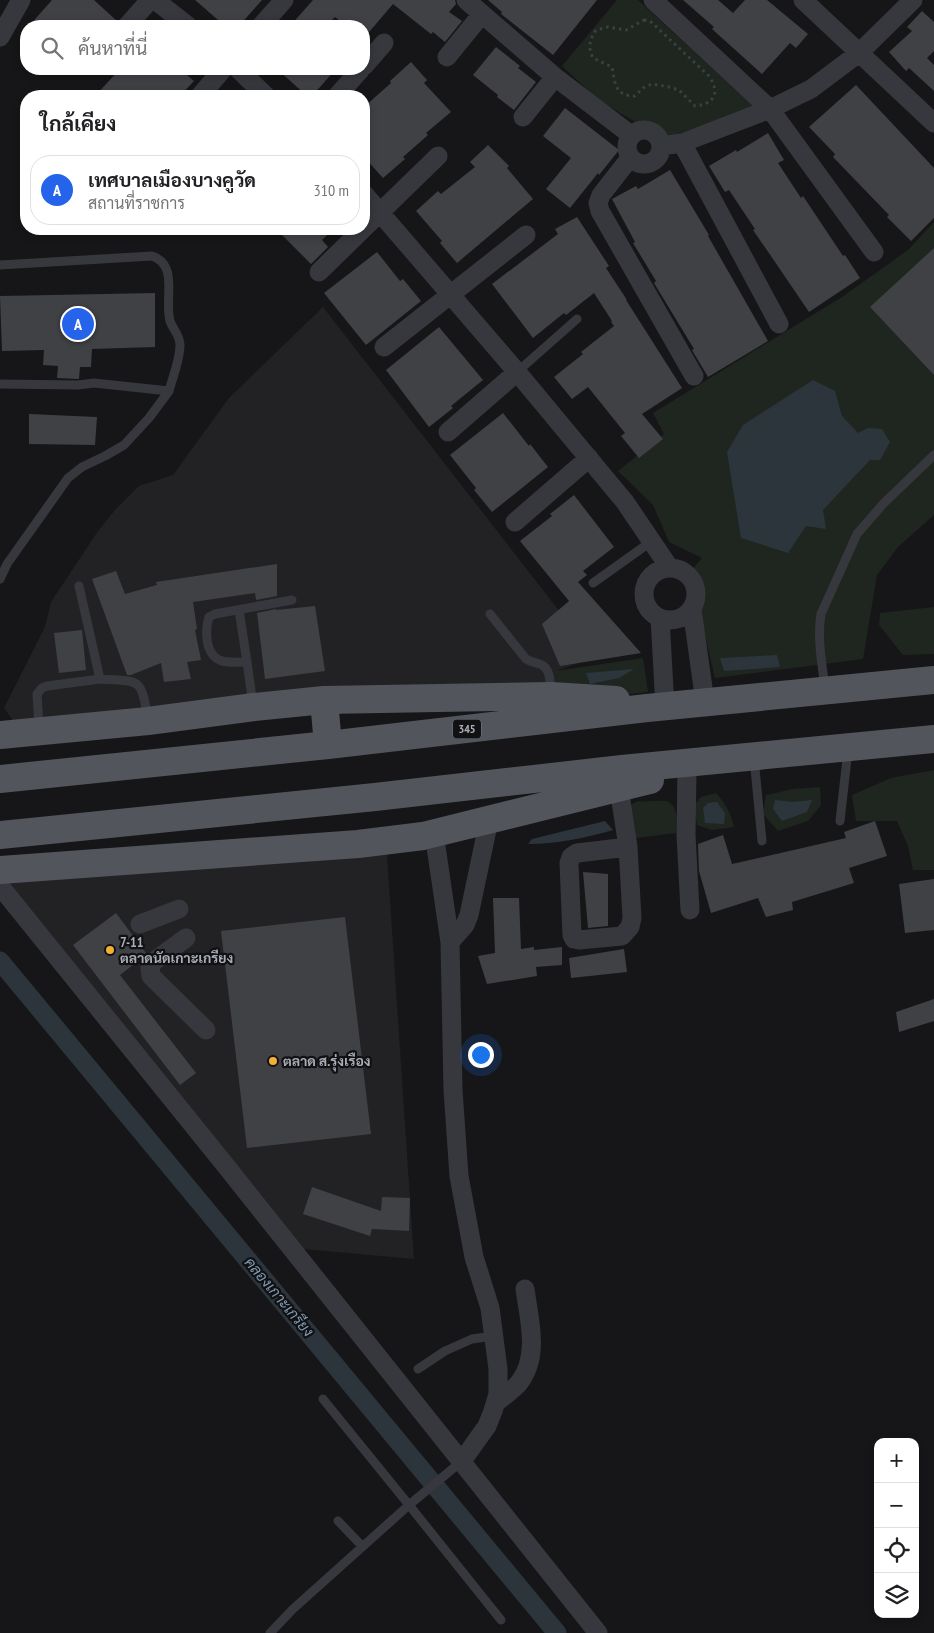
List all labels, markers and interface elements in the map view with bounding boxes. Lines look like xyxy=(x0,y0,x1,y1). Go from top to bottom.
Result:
search box xyxy=(20,20,370,75)
icon: search xyxy=(38,34,66,62)
text: ค้นหาที่นี่ xyxy=(78,36,147,60)
text: ใกล้เคียง xyxy=(40,110,116,137)
text: เทศบาลเมืองบางคูวัด xyxy=(88,168,256,192)
text: A xyxy=(53,180,61,200)
text: 310 m xyxy=(314,180,349,200)
text: สถานที่ราชการ xyxy=(88,193,185,213)
pin: A xyxy=(62,305,94,343)
road number: 345 xyxy=(453,720,481,739)
place label: 7-11 ตลาดนัดเกาะเกรียง xyxy=(120,933,233,967)
marker: 7-11 ตลาดนัดเกาะเกรียง xyxy=(104,944,116,956)
your location xyxy=(468,1042,494,1068)
place label: ตลาด ส.รุ่งเรือง xyxy=(283,1052,371,1072)
marker: ตลาด ส.รุ่งเรือง xyxy=(267,1055,279,1067)
water label: คลองเกาะเกรียง xyxy=(241,1253,318,1340)
map controls xyxy=(874,1438,919,1618)
button: + xyxy=(874,1438,919,1483)
button: − xyxy=(874,1483,919,1528)
button: locate xyxy=(874,1528,919,1573)
button: layers xyxy=(874,1573,919,1618)

